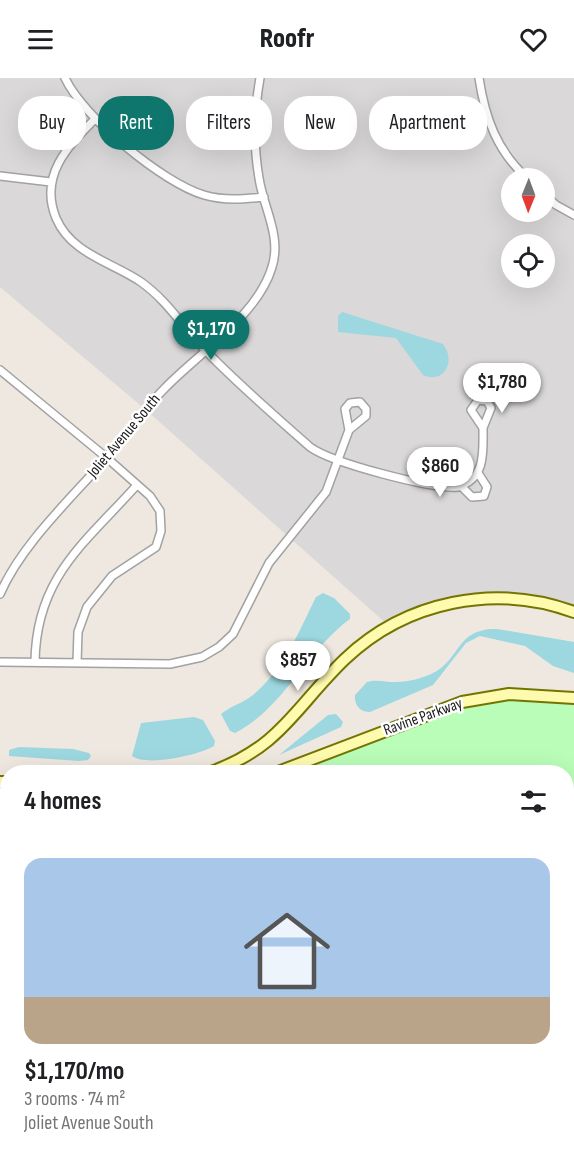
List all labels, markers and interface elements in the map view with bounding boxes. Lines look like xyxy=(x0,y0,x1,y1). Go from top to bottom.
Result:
icon: menu xyxy=(24,23,57,56)
text: Roofr xyxy=(260,23,314,55)
icon: heart xyxy=(517,23,550,56)
chip: Buy xyxy=(18,96,86,150)
chip: Rent xyxy=(98,96,174,150)
chip: Filters xyxy=(186,96,272,150)
chip: New xyxy=(284,96,357,150)
chip: Apartment xyxy=(369,96,487,150)
north arrow xyxy=(501,168,555,222)
map controls xyxy=(501,168,555,288)
button: locate xyxy=(501,234,555,288)
pin: $1,170 xyxy=(162,310,260,361)
text: $1,170 xyxy=(186,317,236,341)
pin: $1,780 xyxy=(453,363,551,414)
text: $1,780 xyxy=(477,370,527,394)
street label: Joliet Avenue South xyxy=(83,390,165,483)
pin: $860 xyxy=(404,447,476,498)
text: $860 xyxy=(421,454,459,478)
pin: $857 xyxy=(262,641,334,692)
text: $857 xyxy=(279,648,317,672)
street label: Ravine Parkway xyxy=(381,694,465,740)
icon: filters xyxy=(517,785,550,818)
text: 4 homes xyxy=(24,786,101,817)
icon: home xyxy=(233,897,341,1005)
text: $1,170/mo xyxy=(24,1056,124,1087)
text: 3 rooms · 74 m² xyxy=(24,1087,126,1111)
text: Joliet Avenue South xyxy=(24,1111,153,1135)

